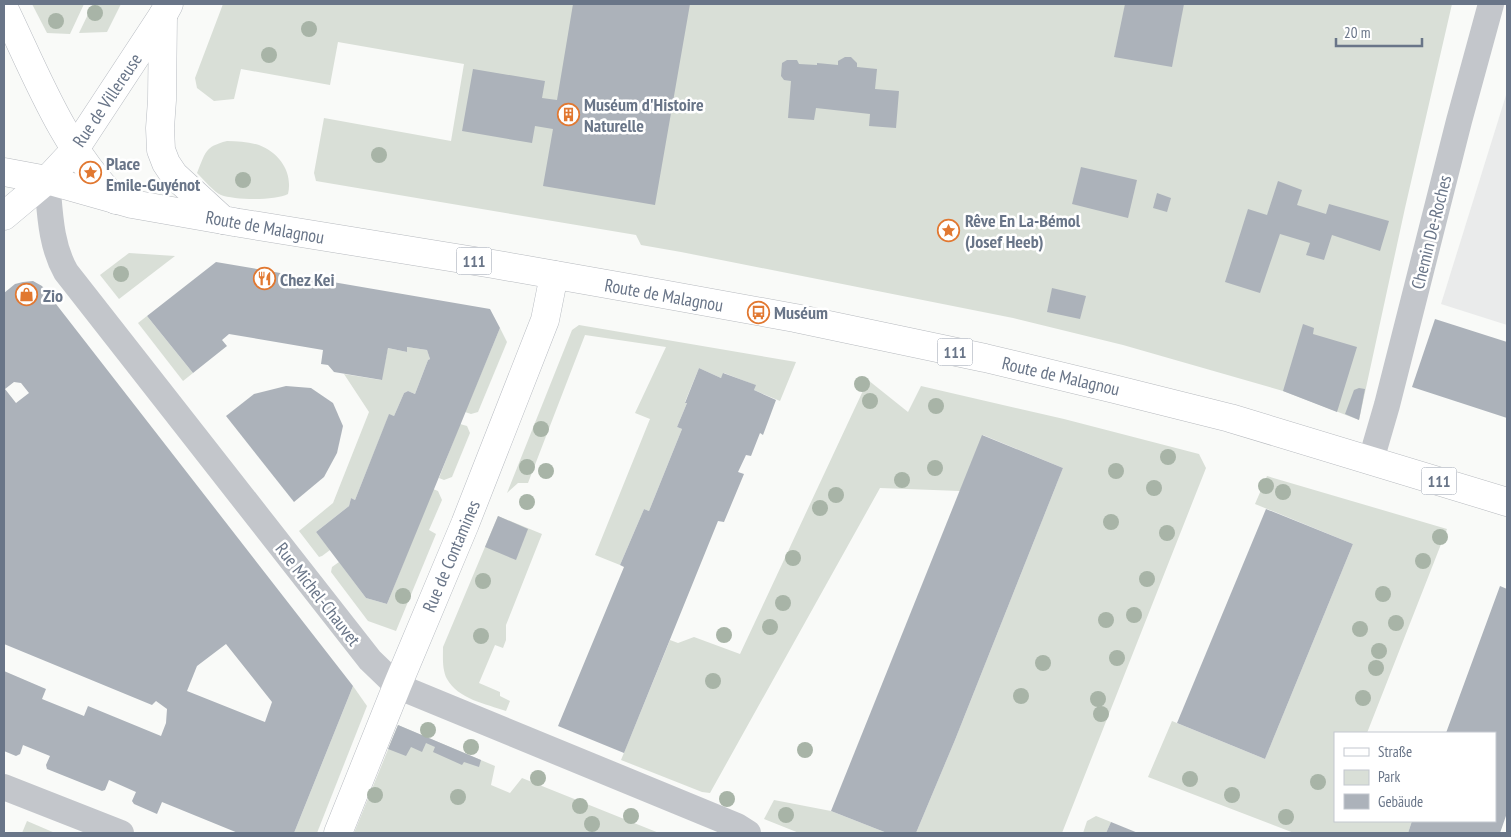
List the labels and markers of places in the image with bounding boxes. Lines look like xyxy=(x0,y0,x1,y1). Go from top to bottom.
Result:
place label: Muséum d'Histoire Naturelle xyxy=(584,93,704,137)
building icon: Muséum d'Histoire Naturelle xyxy=(556,102,580,126)
place label: Place Emile-Guyénot xyxy=(106,152,201,196)
place icon: Place Emile-Guyénot xyxy=(78,161,102,185)
place label: Rêve En La-Bémol (Josef Heeb) xyxy=(965,209,1081,253)
place icon: Rêve En La-Bémol (Josef Heeb) xyxy=(937,218,961,242)
restaurant icon: Chez Kei xyxy=(252,267,276,291)
place label: Chez Kei xyxy=(280,268,335,291)
shop icon: Zio xyxy=(15,283,39,307)
place label: Zio xyxy=(43,284,63,307)
bus stop icon: Muséum xyxy=(746,300,770,324)
place label: Muséum xyxy=(774,301,828,324)

